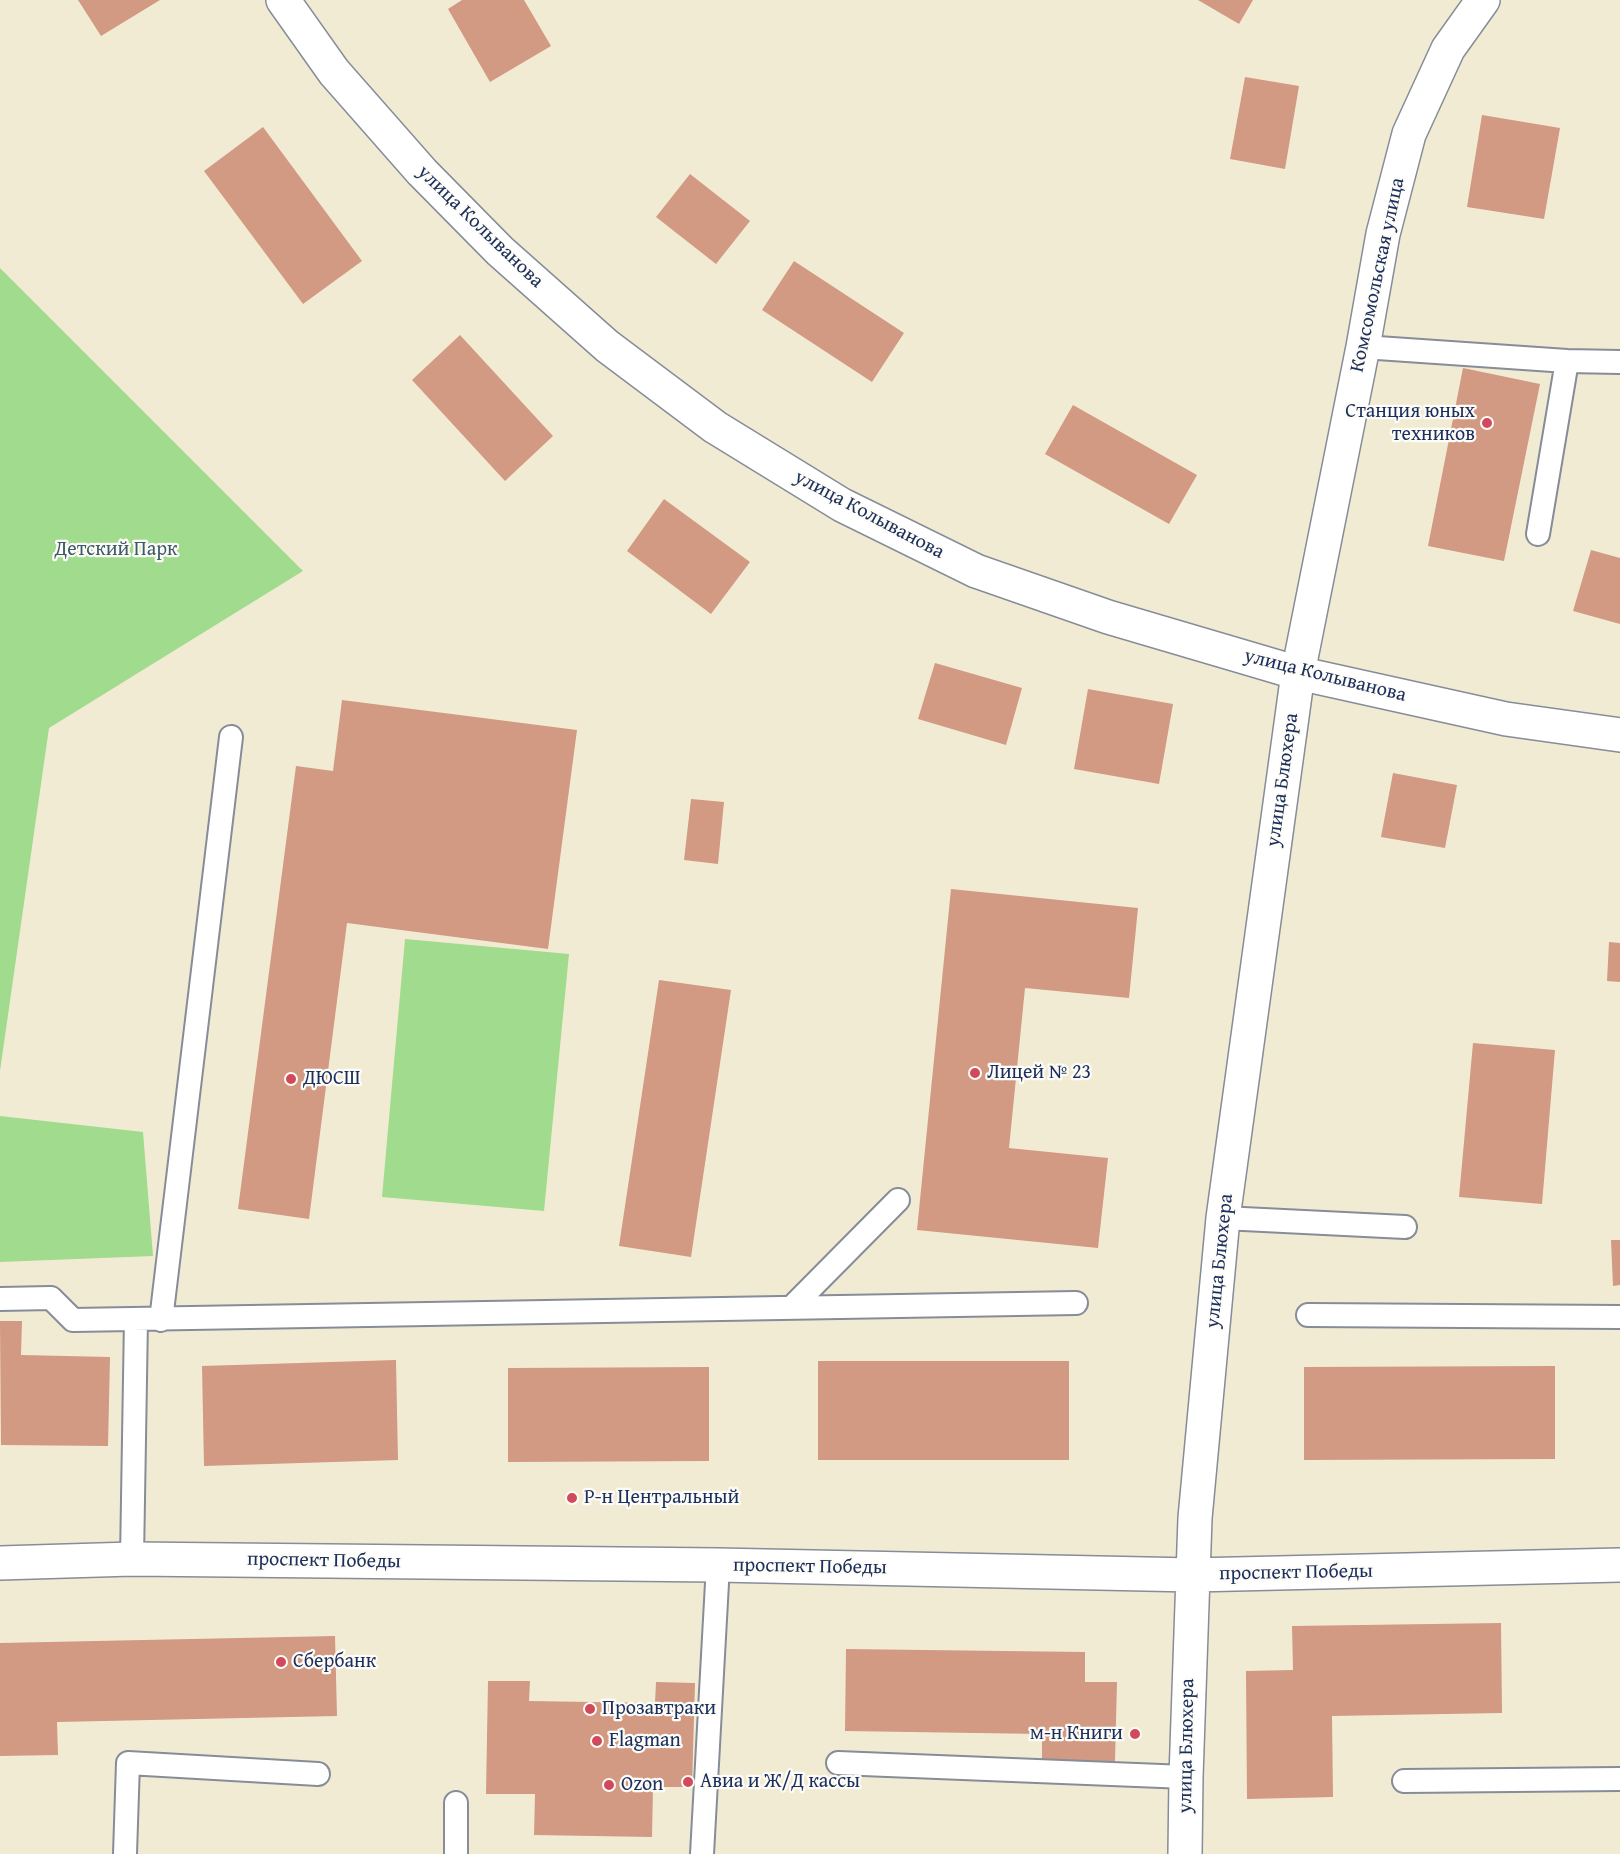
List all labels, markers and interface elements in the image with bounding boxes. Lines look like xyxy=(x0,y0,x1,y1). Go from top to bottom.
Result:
street label: улица Колыванова xyxy=(412,161,548,293)
street label: Комсомольская улица xyxy=(1346,176,1410,374)
place label: Станция юных техников xyxy=(1345,400,1475,447)
marker: Станция юных техников xyxy=(1480,416,1494,430)
street label: улица Колыванова xyxy=(790,465,948,565)
park label: Детский Парк xyxy=(54,538,178,562)
street label: улица Колыванова xyxy=(1241,644,1409,708)
street label: улица Блюхера xyxy=(1262,711,1304,849)
place label: Лицей № 23 xyxy=(987,1061,1091,1085)
marker: Лицей № 23 xyxy=(968,1066,982,1080)
place label: ДЮСШ xyxy=(303,1067,360,1091)
marker: ДЮСШ xyxy=(284,1072,298,1086)
street label: улица Блюхера xyxy=(1201,1193,1239,1329)
place label: Р-н Центральный xyxy=(584,1486,739,1510)
marker: Р-н Центральный xyxy=(565,1491,579,1505)
street label: проспект Победы xyxy=(247,1548,401,1574)
street label: проспект Победы xyxy=(733,1554,887,1580)
street label: проспект Победы xyxy=(1219,1560,1373,1586)
place label: Сбербанк xyxy=(293,1650,376,1674)
marker: Сбербанк xyxy=(274,1655,288,1669)
street label: улица Блюхера xyxy=(1174,1678,1200,1814)
place label: Прозавтраки xyxy=(602,1697,716,1721)
marker: Прозавтраки xyxy=(583,1702,597,1716)
place label: м-н Книги xyxy=(1030,1722,1123,1746)
marker: м-н Книги xyxy=(1128,1727,1142,1741)
place label: Flagman xyxy=(609,1729,681,1753)
marker: Flagman xyxy=(590,1734,604,1748)
place label: Авиа и Ж/Д кассы xyxy=(700,1770,860,1794)
place label: Ozon xyxy=(621,1773,663,1797)
marker: Авиа и Ж/Д кассы xyxy=(681,1775,695,1789)
marker: Ozon xyxy=(602,1778,616,1792)

